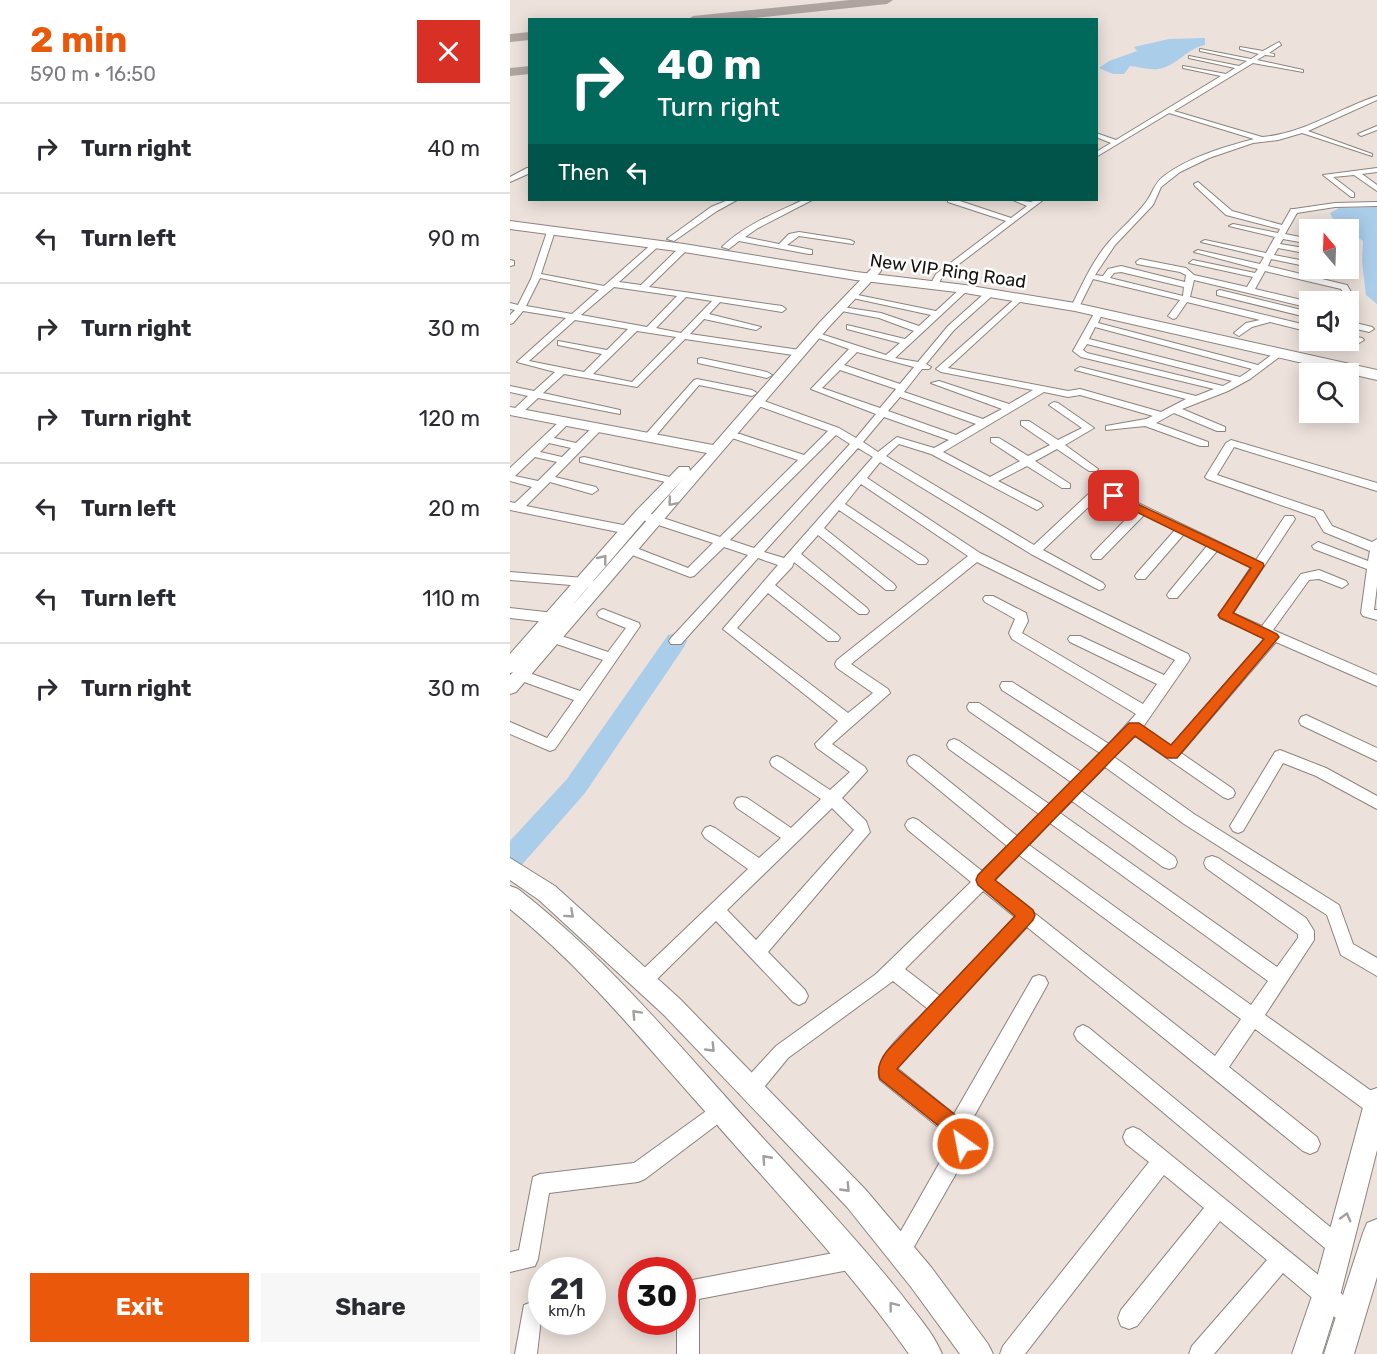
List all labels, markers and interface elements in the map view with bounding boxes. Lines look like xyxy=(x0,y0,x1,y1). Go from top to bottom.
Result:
text: 2 min xyxy=(30,18,128,61)
button: close xyxy=(417,20,480,83)
text: 40 m xyxy=(657,40,762,90)
icon: right xyxy=(558,42,636,120)
text: 590 m · 16:50 xyxy=(30,62,156,86)
text: Turn right xyxy=(657,91,780,123)
icon: right xyxy=(30,132,63,165)
text: Turn right xyxy=(81,135,191,162)
text: 40 m xyxy=(427,135,480,162)
icon: left xyxy=(621,156,654,189)
text: Then xyxy=(558,159,609,186)
north arrow xyxy=(1299,219,1359,279)
map controls xyxy=(1299,219,1359,423)
icon: left xyxy=(30,222,63,255)
text: Turn left xyxy=(81,225,176,252)
text: 90 m xyxy=(428,225,480,252)
street label: New VIP Ring Road xyxy=(869,249,1027,293)
button: sound xyxy=(1299,291,1359,351)
icon: right xyxy=(30,312,63,345)
text: Turn right xyxy=(81,315,191,342)
text: 30 m xyxy=(428,315,480,342)
button: search xyxy=(1299,363,1359,423)
icon: right xyxy=(30,402,63,435)
text: Turn right xyxy=(81,405,191,432)
text: 120 m xyxy=(419,405,480,432)
pin xyxy=(1088,470,1139,521)
icon: arrive xyxy=(1097,479,1130,512)
icon: left xyxy=(30,492,63,525)
text: Turn left xyxy=(81,495,176,522)
text: 20 m xyxy=(428,495,480,522)
one-way arrow xyxy=(668,495,679,506)
one-way arrow xyxy=(596,555,607,566)
icon: left xyxy=(30,582,63,615)
text: Turn left xyxy=(81,585,176,612)
text: 110 m xyxy=(422,585,480,612)
icon: right xyxy=(30,672,63,705)
text: Turn right xyxy=(81,675,191,702)
text: 30 m xyxy=(428,675,480,702)
one-way arrow xyxy=(563,907,573,918)
one-way arrow xyxy=(632,1010,643,1020)
one-way arrow xyxy=(704,1041,715,1051)
position arrow xyxy=(931,1112,995,1176)
one-way arrow xyxy=(762,1155,773,1166)
one-way arrow xyxy=(839,1181,850,1192)
one-way arrow xyxy=(1339,1212,1352,1222)
speed limit sign: 30 xyxy=(618,1257,696,1335)
text: 21 xyxy=(550,1271,584,1307)
button: Exit xyxy=(30,1273,249,1342)
button: Share xyxy=(261,1273,480,1342)
text: km/h xyxy=(548,1302,586,1320)
one-way arrow xyxy=(890,1302,901,1313)

